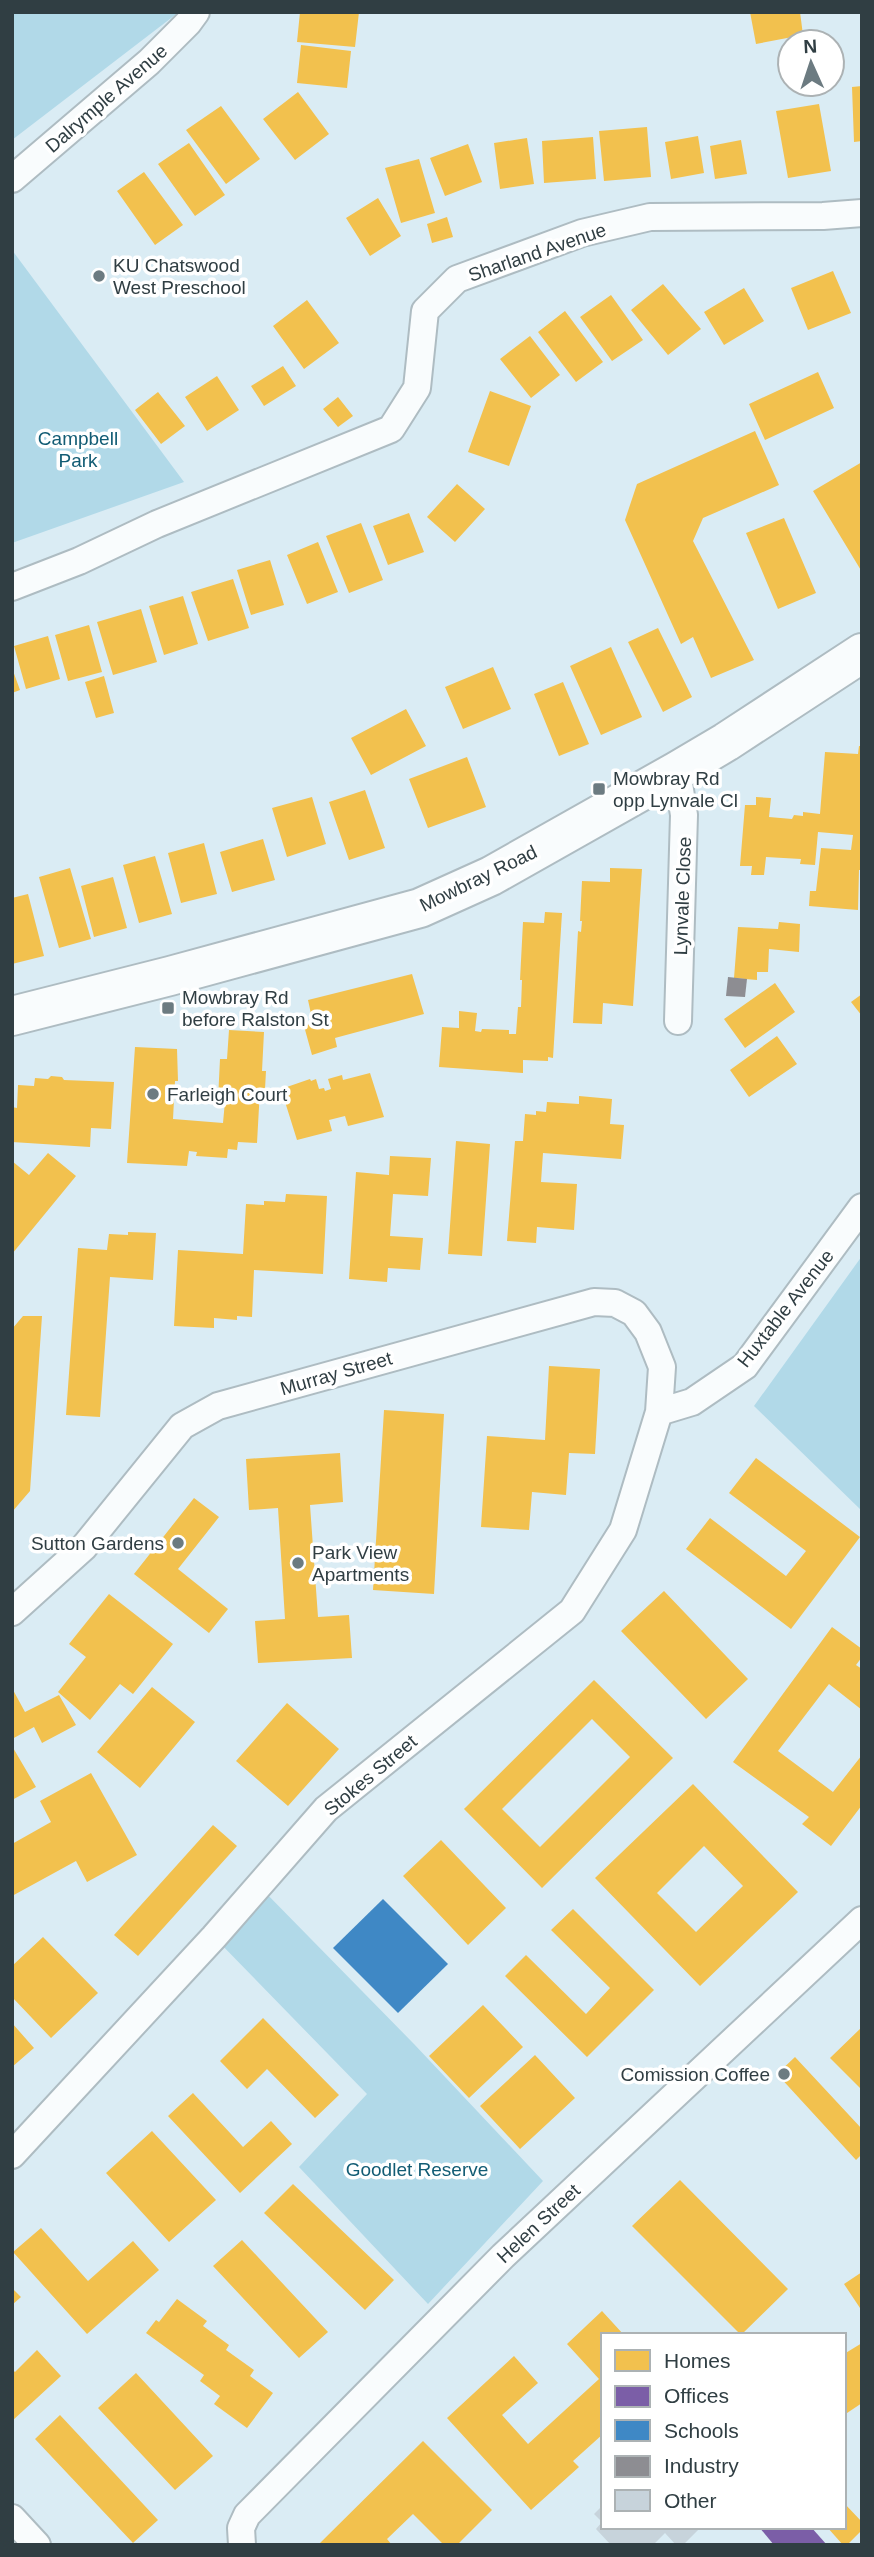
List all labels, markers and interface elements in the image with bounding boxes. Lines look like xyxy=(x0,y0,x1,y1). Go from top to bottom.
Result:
north arrow xyxy=(776,28,846,98)
text: N xyxy=(803,36,818,57)
street label: Dalrymple Avenue xyxy=(41,40,171,157)
street label: Sharland Avenue xyxy=(465,219,609,286)
place label: KU Chatswood West Preschool xyxy=(113,255,246,298)
marker: KU Chatswood West Preschool xyxy=(91,268,107,284)
park label: Campbell Park xyxy=(38,428,118,471)
place label: Mowbray Rd opp Lynvale Cl xyxy=(613,768,738,811)
marker: Mowbray Rd opp Lynvale Cl xyxy=(591,781,607,797)
street label: Lynvale Close xyxy=(670,836,695,956)
street label: Mowbray Road xyxy=(416,841,540,916)
place label: Mowbray Rd before Ralston St xyxy=(182,987,330,1030)
marker: Mowbray Rd before Ralston St xyxy=(160,1000,176,1016)
place label: Farleigh Court xyxy=(167,1084,288,1105)
marker: Farleigh Court xyxy=(145,1086,161,1102)
street label: Huxtable Avenue xyxy=(733,1245,838,1371)
street label: Murray Street xyxy=(278,1347,395,1399)
place label: Sutton Gardens xyxy=(31,1533,164,1554)
marker: Sutton Gardens xyxy=(170,1535,186,1551)
place label: Park View Apartments xyxy=(312,1542,409,1585)
marker: Park View Apartments xyxy=(290,1555,306,1571)
street label: Stokes Street xyxy=(320,1730,421,1820)
place label: Comission Coffee xyxy=(620,2064,770,2085)
marker: Comission Coffee xyxy=(776,2066,792,2082)
park label: Goodlet Reserve xyxy=(346,2159,488,2180)
street label: Helen Street xyxy=(493,2179,585,2267)
legend xyxy=(601,2333,846,2529)
text: Homes xyxy=(664,2349,731,2372)
text: Offices xyxy=(664,2384,729,2407)
text: Schools xyxy=(664,2419,739,2442)
text: Industry xyxy=(664,2454,739,2477)
text: Other xyxy=(664,2489,717,2512)

